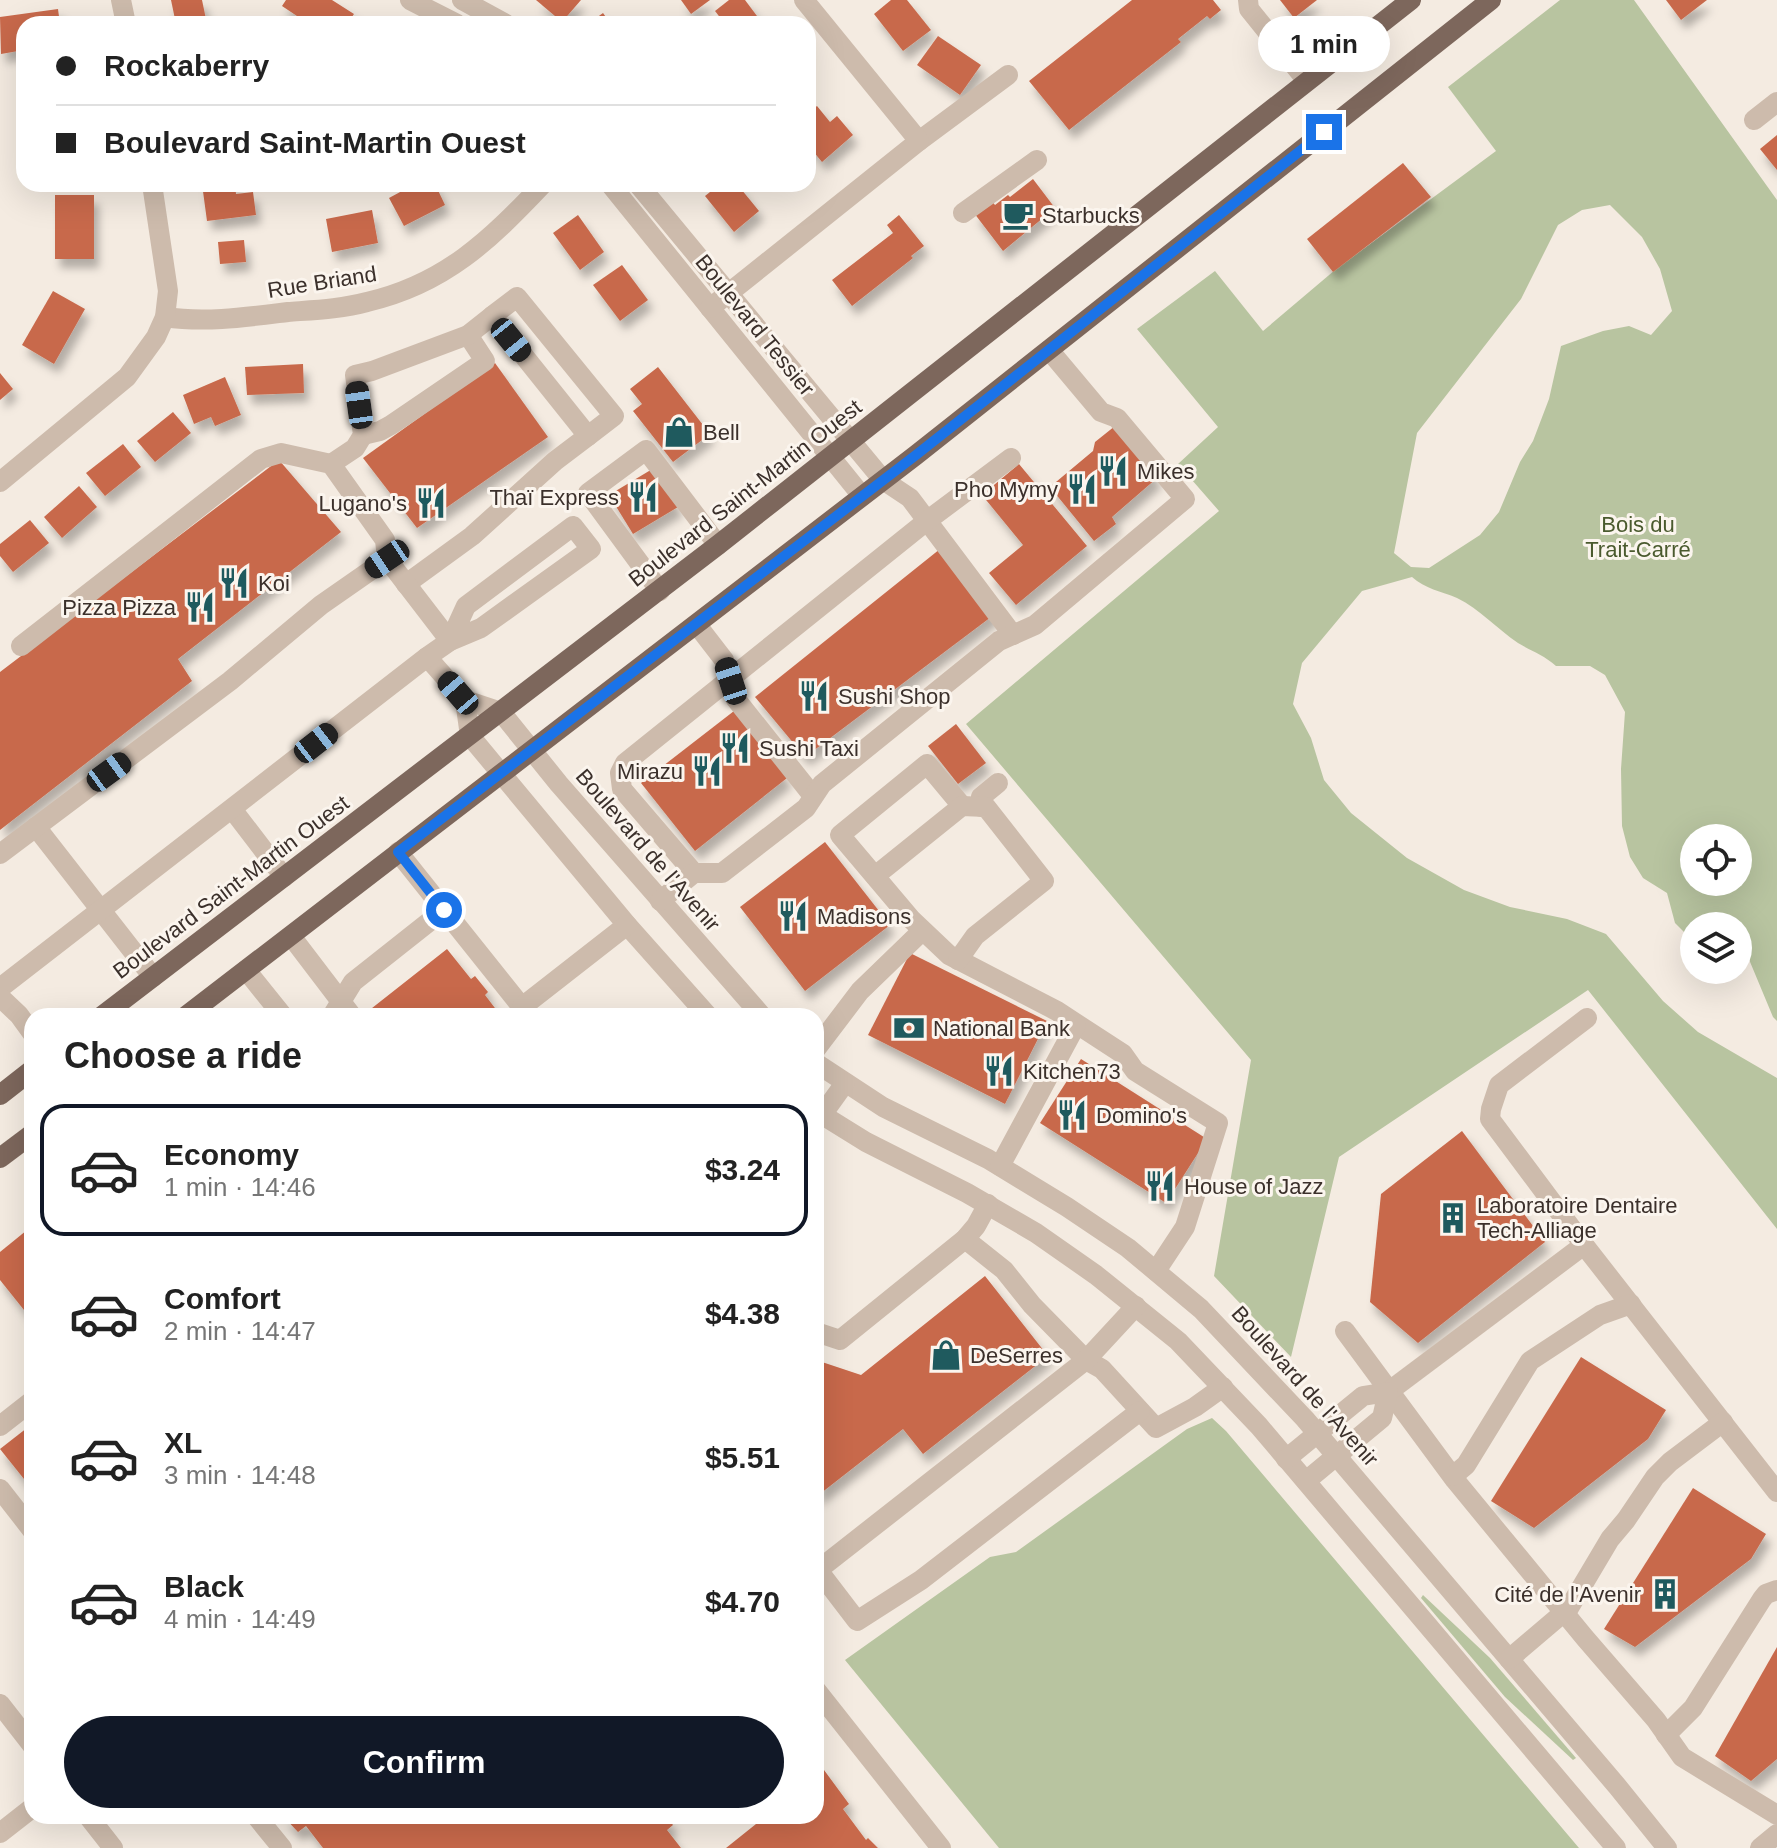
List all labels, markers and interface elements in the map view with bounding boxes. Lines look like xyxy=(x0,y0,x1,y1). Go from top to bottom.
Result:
callout: 1 min xyxy=(1258,16,1390,72)
text: 1 min xyxy=(1290,29,1358,59)
text: Rockaberry xyxy=(104,49,269,82)
route end xyxy=(1306,114,1342,150)
text: Boulevard Saint-Martin Ouest xyxy=(104,126,526,159)
cafe icon: Starbucks xyxy=(1001,198,1035,232)
place label: Starbucks xyxy=(1042,203,1140,228)
street label: Boulevard Tessier xyxy=(690,249,820,401)
street label: Rue Briand xyxy=(266,261,378,303)
car xyxy=(487,314,535,366)
car xyxy=(344,380,374,430)
street label: Boulevard Saint-Martin Ouest xyxy=(624,394,866,592)
shop icon: Bell xyxy=(662,415,696,449)
place label: Bell xyxy=(703,420,740,445)
restaurant icon: Mikes xyxy=(1096,454,1130,488)
place label: Mikes xyxy=(1137,459,1194,484)
restaurant icon: Pho Mymy xyxy=(1065,472,1099,506)
place label: Pho Mymy xyxy=(954,477,1058,502)
restaurant icon: Thaï Express xyxy=(626,480,660,514)
place label: Thaï Express xyxy=(489,485,619,510)
restaurant icon: Lugano's xyxy=(414,486,448,520)
place label: Lugano's xyxy=(318,491,407,516)
park label: Bois du Trait-Carré xyxy=(1585,512,1691,562)
car xyxy=(360,536,414,582)
restaurant icon: Koi xyxy=(217,566,251,600)
place label: Koi xyxy=(258,571,290,596)
restaurant icon: Pizza Pizza xyxy=(183,590,217,624)
place label: Pizza Pizza xyxy=(62,595,177,620)
car xyxy=(712,654,750,708)
car xyxy=(433,667,483,719)
restaurant icon: Sushi Shop xyxy=(797,679,831,713)
place label: Sushi Shop xyxy=(838,684,951,709)
car xyxy=(290,719,342,767)
restaurant icon: Sushi Taxi xyxy=(718,731,752,765)
place label: Sushi Taxi xyxy=(759,736,859,761)
car xyxy=(83,748,135,796)
restaurant icon: Mirazu xyxy=(690,754,724,788)
place label: Mirazu xyxy=(617,759,683,784)
street label: Boulevard de l'Avenir xyxy=(571,764,725,936)
street label: Boulevard Saint-Martin Ouest xyxy=(108,790,354,984)
map controls xyxy=(1680,824,1752,984)
button: locate xyxy=(1680,824,1752,896)
route start xyxy=(426,892,462,928)
restaurant icon: Madisons xyxy=(776,899,810,933)
place label: Madisons xyxy=(817,904,911,929)
button: layers xyxy=(1680,912,1752,984)
bank icon: National Bank xyxy=(892,1011,926,1045)
place label: National Bank xyxy=(933,1016,1071,1041)
text: Choose a ride xyxy=(64,1035,302,1076)
restaurant icon: Kitchen73 xyxy=(982,1054,1016,1088)
place label: Kitchen73 xyxy=(1023,1059,1121,1084)
restaurant icon: Domino's xyxy=(1055,1098,1089,1132)
place label: Domino's xyxy=(1096,1103,1187,1128)
icon: car xyxy=(68,1134,140,1206)
text: Economy xyxy=(164,1138,299,1171)
text: $3.24 xyxy=(705,1153,780,1186)
restaurant icon: House of Jazz xyxy=(1143,1169,1177,1203)
text: 1 min · 14:46 xyxy=(164,1172,316,1202)
place label: House of Jazz xyxy=(1184,1174,1323,1199)
place label: Laboratoire Dentaire Tech-Alliage xyxy=(1477,1193,1678,1243)
building icon: Laboratoire Dentaire Tech-Alliage xyxy=(1436,1201,1470,1235)
icon: car xyxy=(68,1278,140,1350)
text: Comfort xyxy=(164,1282,281,1315)
text: $4.38 xyxy=(705,1297,780,1330)
street label: Boulevard de l'Avenir xyxy=(1227,1301,1383,1471)
text: 2 min · 14:47 xyxy=(164,1316,316,1346)
shop icon: DeSerres xyxy=(929,1338,963,1372)
place label: DeSerres xyxy=(970,1343,1063,1368)
icon: car xyxy=(68,1422,140,1494)
text: XL xyxy=(164,1426,202,1459)
text: $5.51 xyxy=(705,1441,780,1474)
text: 3 min · 14:48 xyxy=(164,1460,316,1490)
icon: car xyxy=(68,1566,140,1638)
text: Black xyxy=(164,1570,244,1603)
building icon: Cité de l'Avenir xyxy=(1648,1577,1682,1611)
place label: Cité de l'Avenir xyxy=(1494,1582,1641,1607)
text: $4.70 xyxy=(705,1585,780,1618)
text: 4 min · 14:49 xyxy=(164,1604,316,1634)
button: Confirm xyxy=(64,1716,784,1808)

